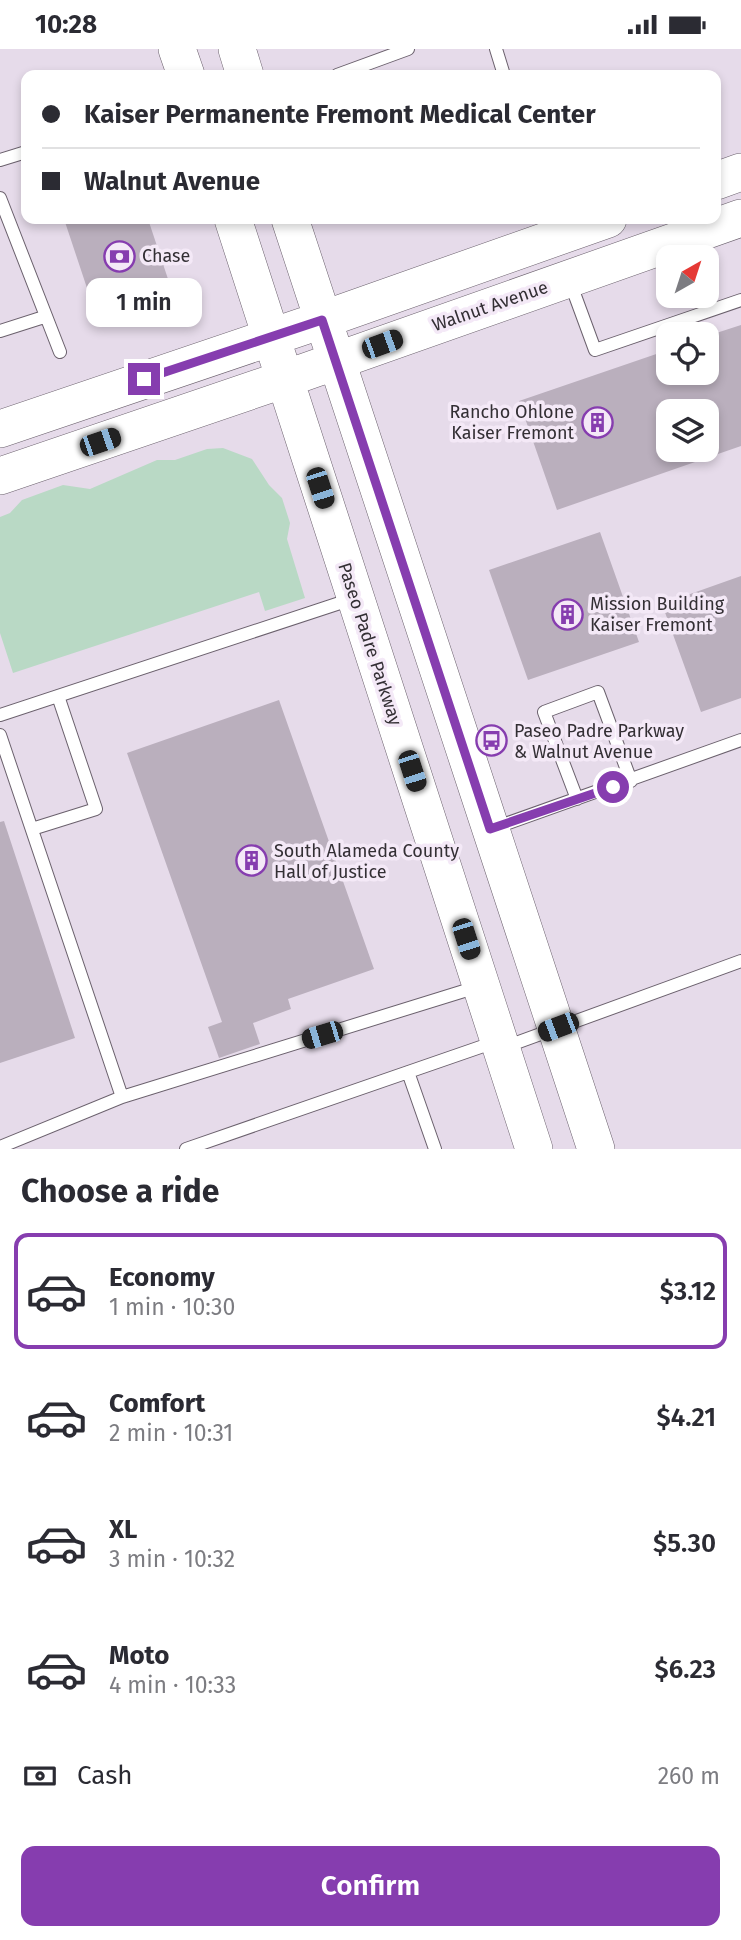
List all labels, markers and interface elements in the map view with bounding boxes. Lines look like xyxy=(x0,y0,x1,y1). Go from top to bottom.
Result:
text: 10:28 xyxy=(35,9,97,40)
text: Kaiser Permanente Fremont Medical Center xyxy=(84,99,596,130)
text: Walnut Avenue xyxy=(84,166,260,197)
bank icon: Chase xyxy=(102,239,136,273)
place label: Chase xyxy=(142,245,190,267)
north arrow xyxy=(656,245,719,308)
map controls xyxy=(656,245,719,462)
street label: Walnut Avenue xyxy=(429,276,551,336)
callout: 1 min xyxy=(86,278,202,327)
text: 1 min xyxy=(116,288,172,316)
button: locate xyxy=(656,322,719,385)
car xyxy=(359,327,406,361)
route end xyxy=(128,363,160,395)
button: layers xyxy=(656,399,719,462)
place label: Rancho Ohlone Kaiser Fremont xyxy=(449,401,575,444)
building icon: Rancho Ohlone Kaiser Fremont xyxy=(580,405,614,439)
car xyxy=(77,425,124,459)
car xyxy=(304,465,337,511)
street label: Paseo Padre Parkway xyxy=(333,560,407,728)
place label: Mission Building Kaiser Fremont xyxy=(590,593,725,636)
building icon: Mission Building Kaiser Fremont xyxy=(550,597,584,631)
place label: Paseo Padre Parkway & Walnut Avenue xyxy=(514,720,684,763)
bus stop icon: Paseo Padre Parkway & Walnut Avenue xyxy=(474,724,508,758)
car xyxy=(396,748,429,794)
route start xyxy=(597,771,629,803)
place label: South Alameda County Hall of Justice xyxy=(274,840,459,883)
building icon: South Alameda County Hall of Justice xyxy=(234,844,268,878)
car xyxy=(450,916,483,962)
car xyxy=(535,1010,582,1044)
car xyxy=(299,1019,346,1051)
text: Choose a ride xyxy=(21,1172,219,1210)
icon: car xyxy=(25,1260,88,1323)
text: Economy xyxy=(109,1262,215,1293)
text: $3.12 xyxy=(660,1276,716,1307)
text: 1 min · 10:30 xyxy=(109,1293,235,1321)
icon: car xyxy=(25,1386,88,1449)
text: Comfort xyxy=(109,1388,205,1419)
text: $4.21 xyxy=(657,1402,716,1433)
text: 2 min · 10:31 xyxy=(109,1419,233,1447)
icon: car xyxy=(25,1512,88,1575)
text: XL xyxy=(109,1514,137,1545)
text: $5.30 xyxy=(653,1528,716,1559)
text: 3 min · 10:32 xyxy=(109,1545,235,1573)
icon: car xyxy=(25,1638,88,1701)
text: Moto xyxy=(109,1640,169,1671)
text: $6.23 xyxy=(655,1654,716,1685)
text: 4 min · 10:33 xyxy=(109,1671,236,1699)
icon: cash xyxy=(21,1757,59,1795)
text: Cash xyxy=(77,1760,133,1791)
text: 260 m xyxy=(658,1762,720,1790)
button: Confirm xyxy=(21,1846,720,1926)

